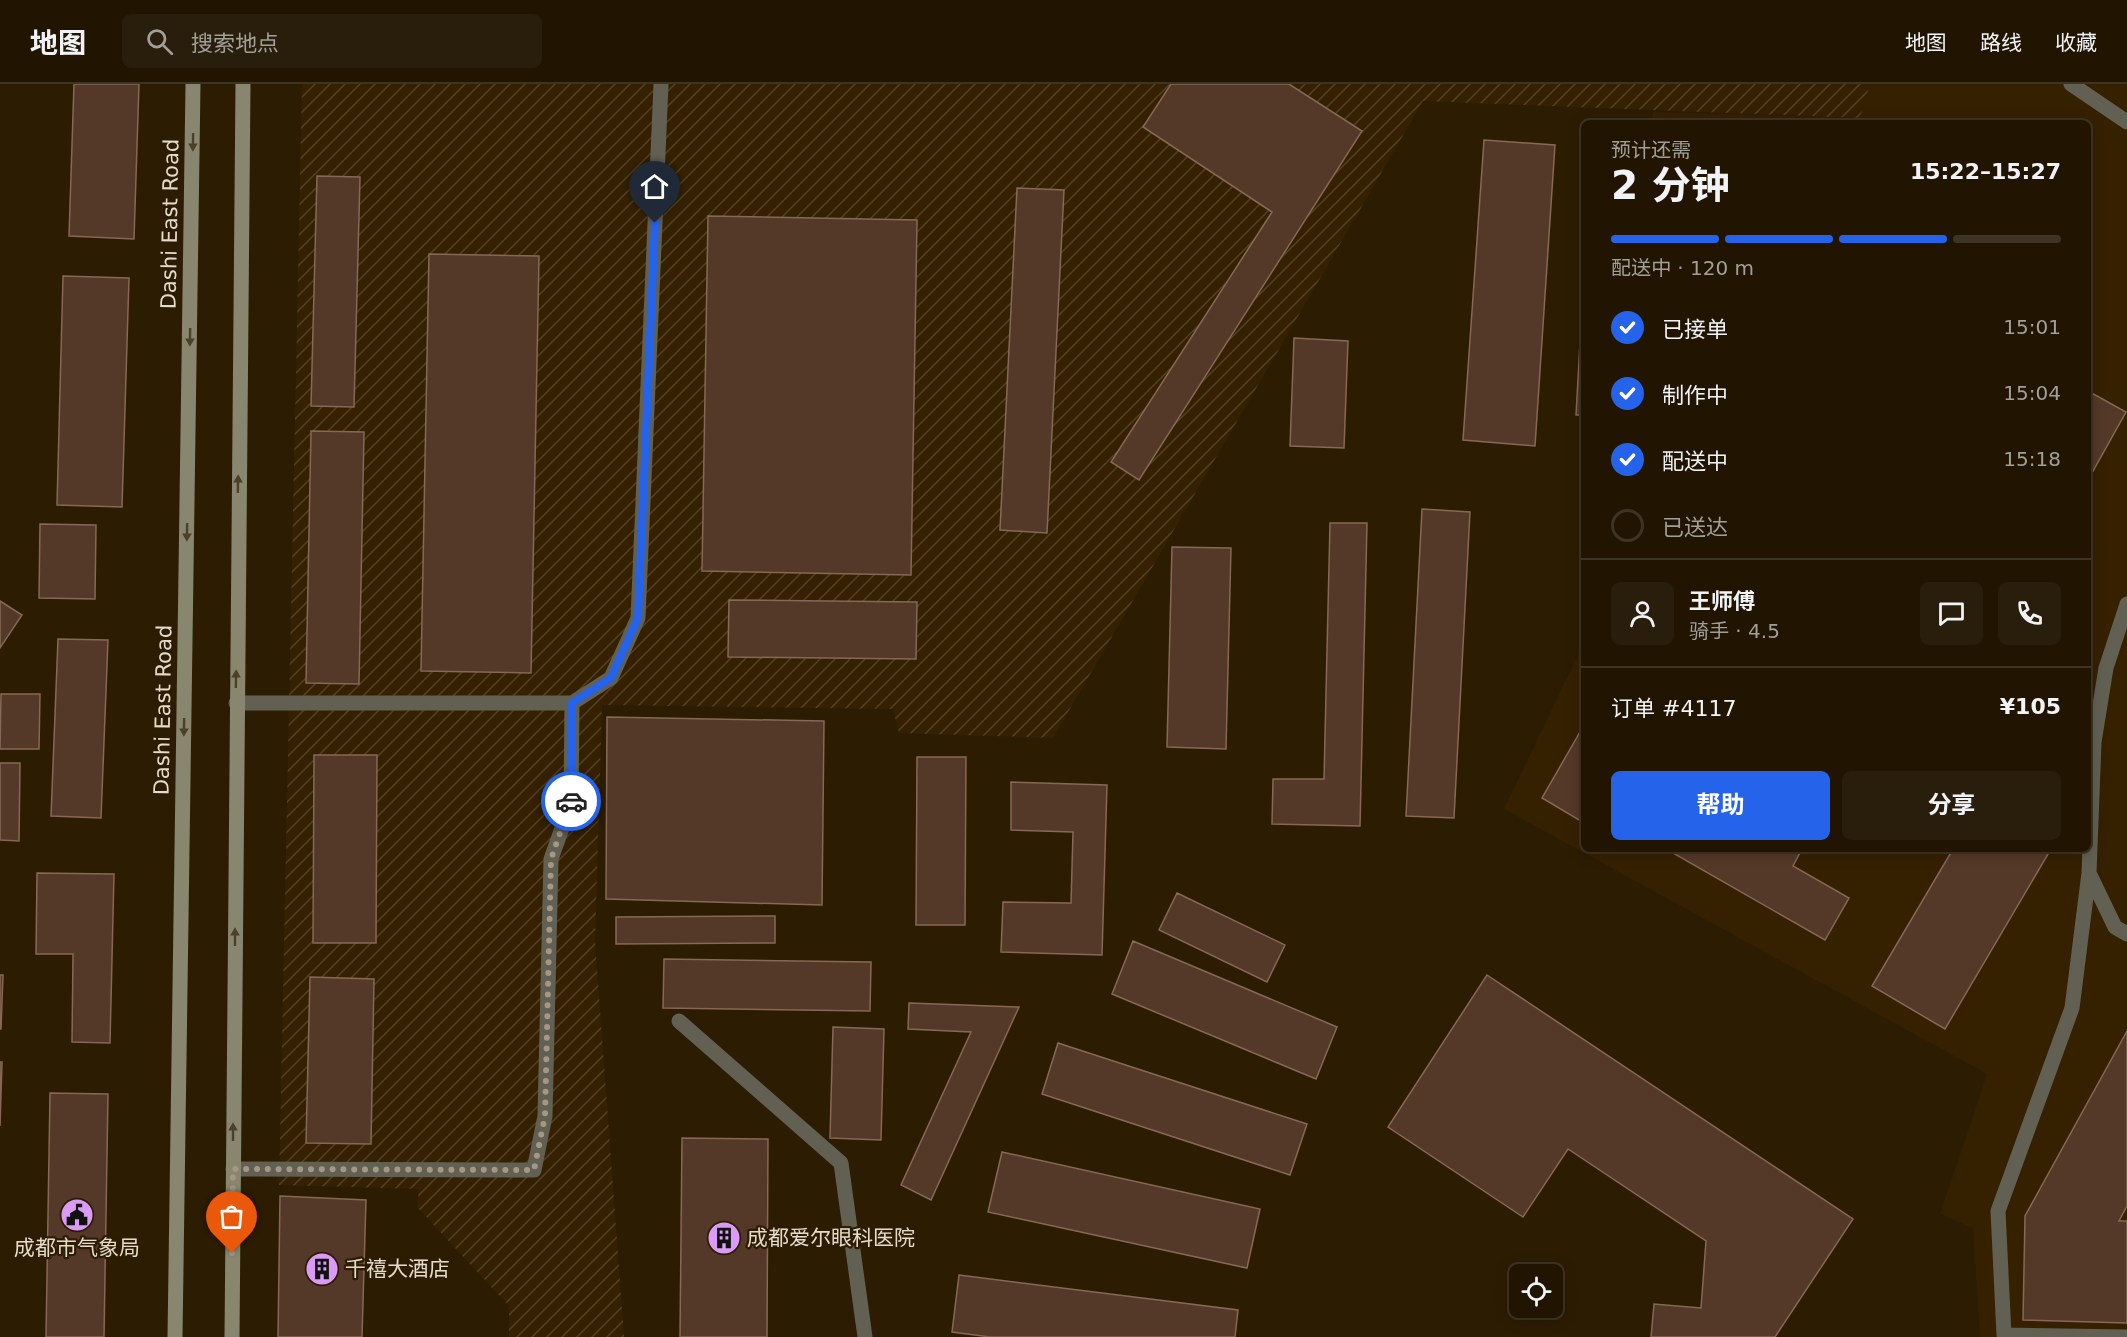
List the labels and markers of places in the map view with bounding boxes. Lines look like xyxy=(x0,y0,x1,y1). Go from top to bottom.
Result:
pin xyxy=(629,161,680,223)
pin xyxy=(206,1191,257,1253)
public building icon: 成都市气象局 xyxy=(59,1197,95,1233)
building icon: 成都爱尔眼科医院 xyxy=(706,1220,742,1256)
place label: 成都爱尔眼科医院 xyxy=(747,1226,915,1250)
place label: 成都市气象局 xyxy=(14,1236,140,1260)
building icon: 千禧大酒店 xyxy=(304,1251,340,1287)
place label: 千禧大酒店 xyxy=(345,1257,450,1281)

